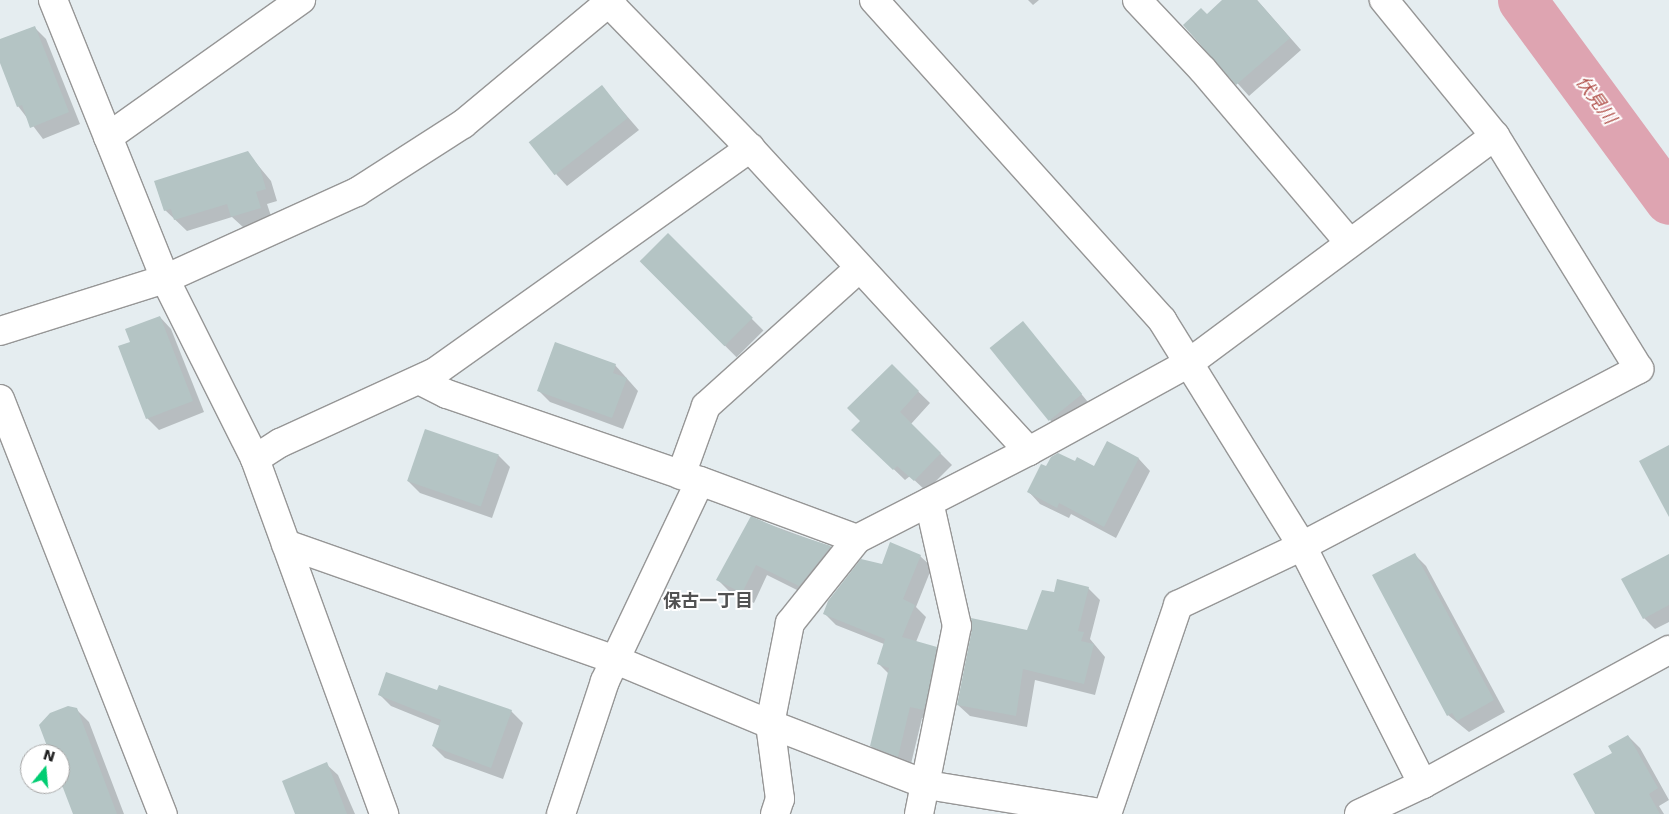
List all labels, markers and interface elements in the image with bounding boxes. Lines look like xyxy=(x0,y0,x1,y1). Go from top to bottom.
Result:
water label: 伏見川 xyxy=(1571,72,1621,128)
district label: 保古一丁目 xyxy=(663,590,753,612)
north arrow xyxy=(20,744,70,794)
text: N xyxy=(41,746,57,765)

